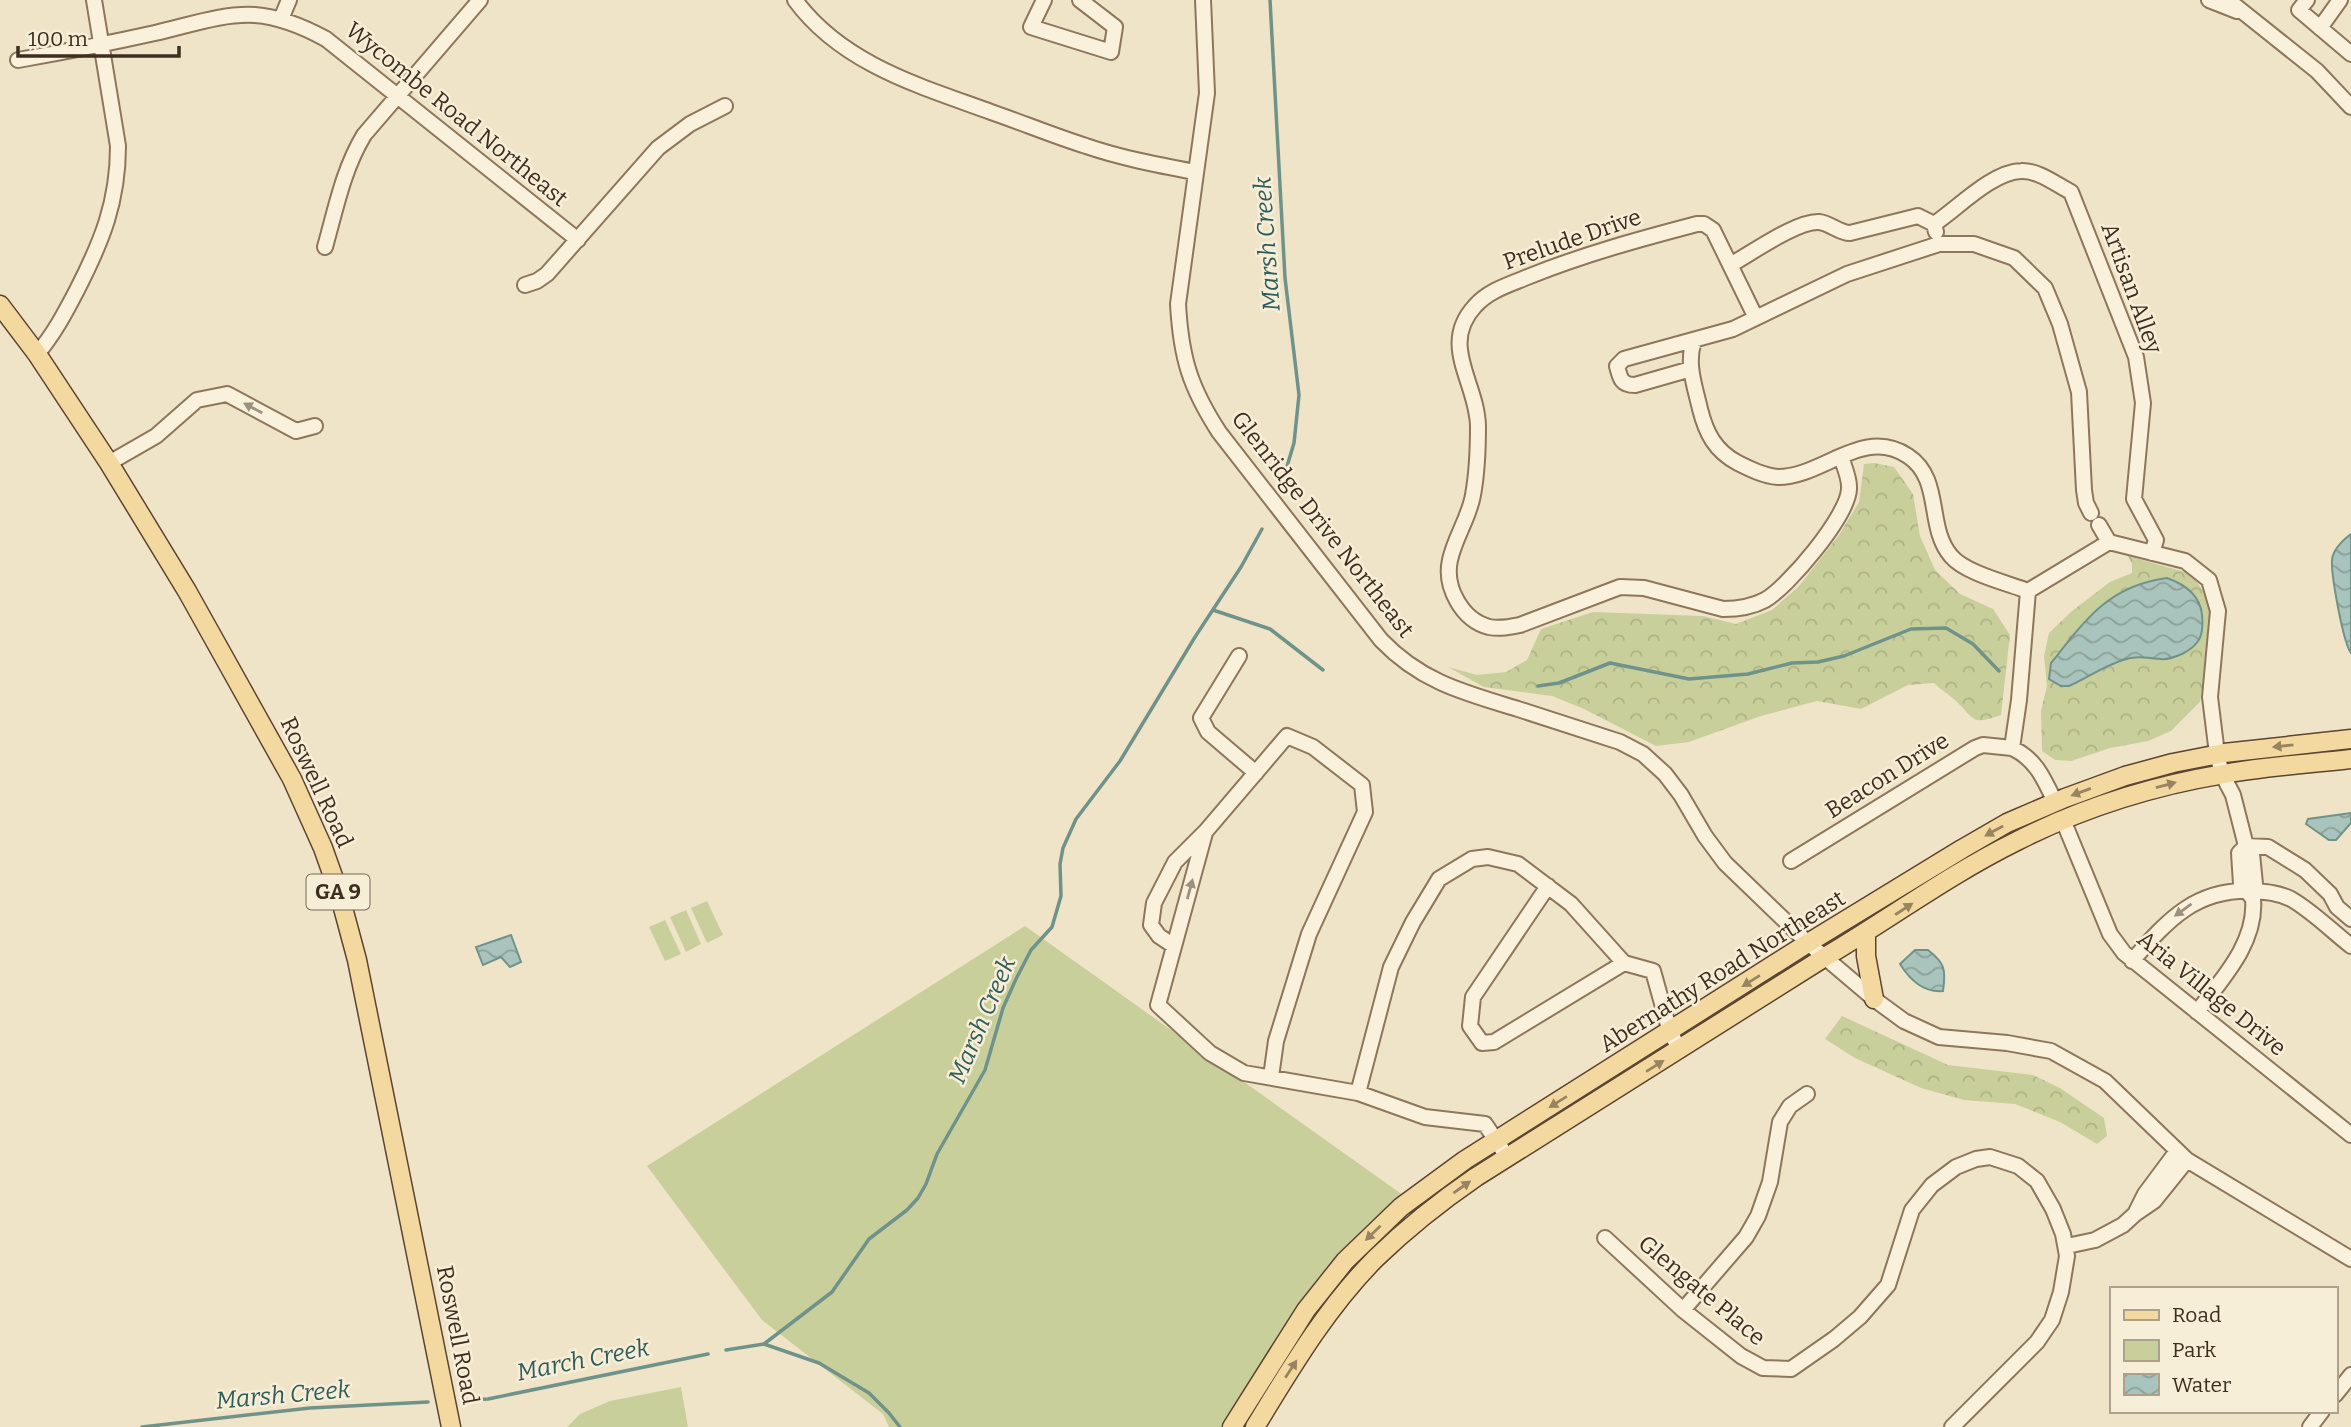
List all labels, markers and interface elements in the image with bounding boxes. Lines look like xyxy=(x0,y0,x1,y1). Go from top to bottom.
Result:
scale bar xyxy=(18,14,178,58)
street label: Wycombe Road Northeast xyxy=(340,16,574,212)
text: 100 m xyxy=(28,26,88,52)
water label: Marsh Creek xyxy=(1248,175,1286,312)
street label: Prelude Drive xyxy=(1499,202,1645,276)
street label: Artisan Alley xyxy=(2095,219,2169,358)
one-way arrow xyxy=(243,402,263,414)
street label: Glenridge Drive Northeast xyxy=(1226,405,1420,643)
street label: Roswell Road xyxy=(275,712,360,852)
street label: Beacon Drive xyxy=(1820,726,1954,824)
one-way arrow xyxy=(2272,741,2294,752)
one-way arrow xyxy=(2156,780,2177,790)
one-way arrow xyxy=(2070,787,2091,798)
one-way arrow xyxy=(1984,825,2003,837)
road number: GA 9 xyxy=(306,874,370,910)
one-way arrow xyxy=(1185,877,1196,899)
street label: Abernathy Road Northeast xyxy=(1594,884,1850,1058)
one-way arrow xyxy=(1895,903,1914,916)
one-way arrow xyxy=(2174,903,2192,917)
street label: Aria Village Drive xyxy=(2132,924,2292,1062)
water label: Marsh Creek xyxy=(943,952,1022,1088)
one-way arrow xyxy=(1741,974,1760,987)
one-way arrow xyxy=(1645,1059,1664,1072)
one-way arrow xyxy=(1549,1096,1568,1109)
one-way arrow xyxy=(1453,1180,1471,1194)
one-way arrow xyxy=(1365,1224,1382,1240)
street label: Glengate Place xyxy=(1633,1229,1771,1351)
street label: Roswell Road xyxy=(431,1263,485,1407)
legend xyxy=(2110,1287,2337,1413)
text: Road xyxy=(2172,1302,2221,1328)
water label: March Creek xyxy=(514,1333,653,1387)
text: Park xyxy=(2172,1337,2216,1363)
one-way arrow xyxy=(1285,1359,1298,1379)
text: Water xyxy=(2172,1372,2231,1398)
water label: Marsh Creek xyxy=(215,1375,352,1415)

